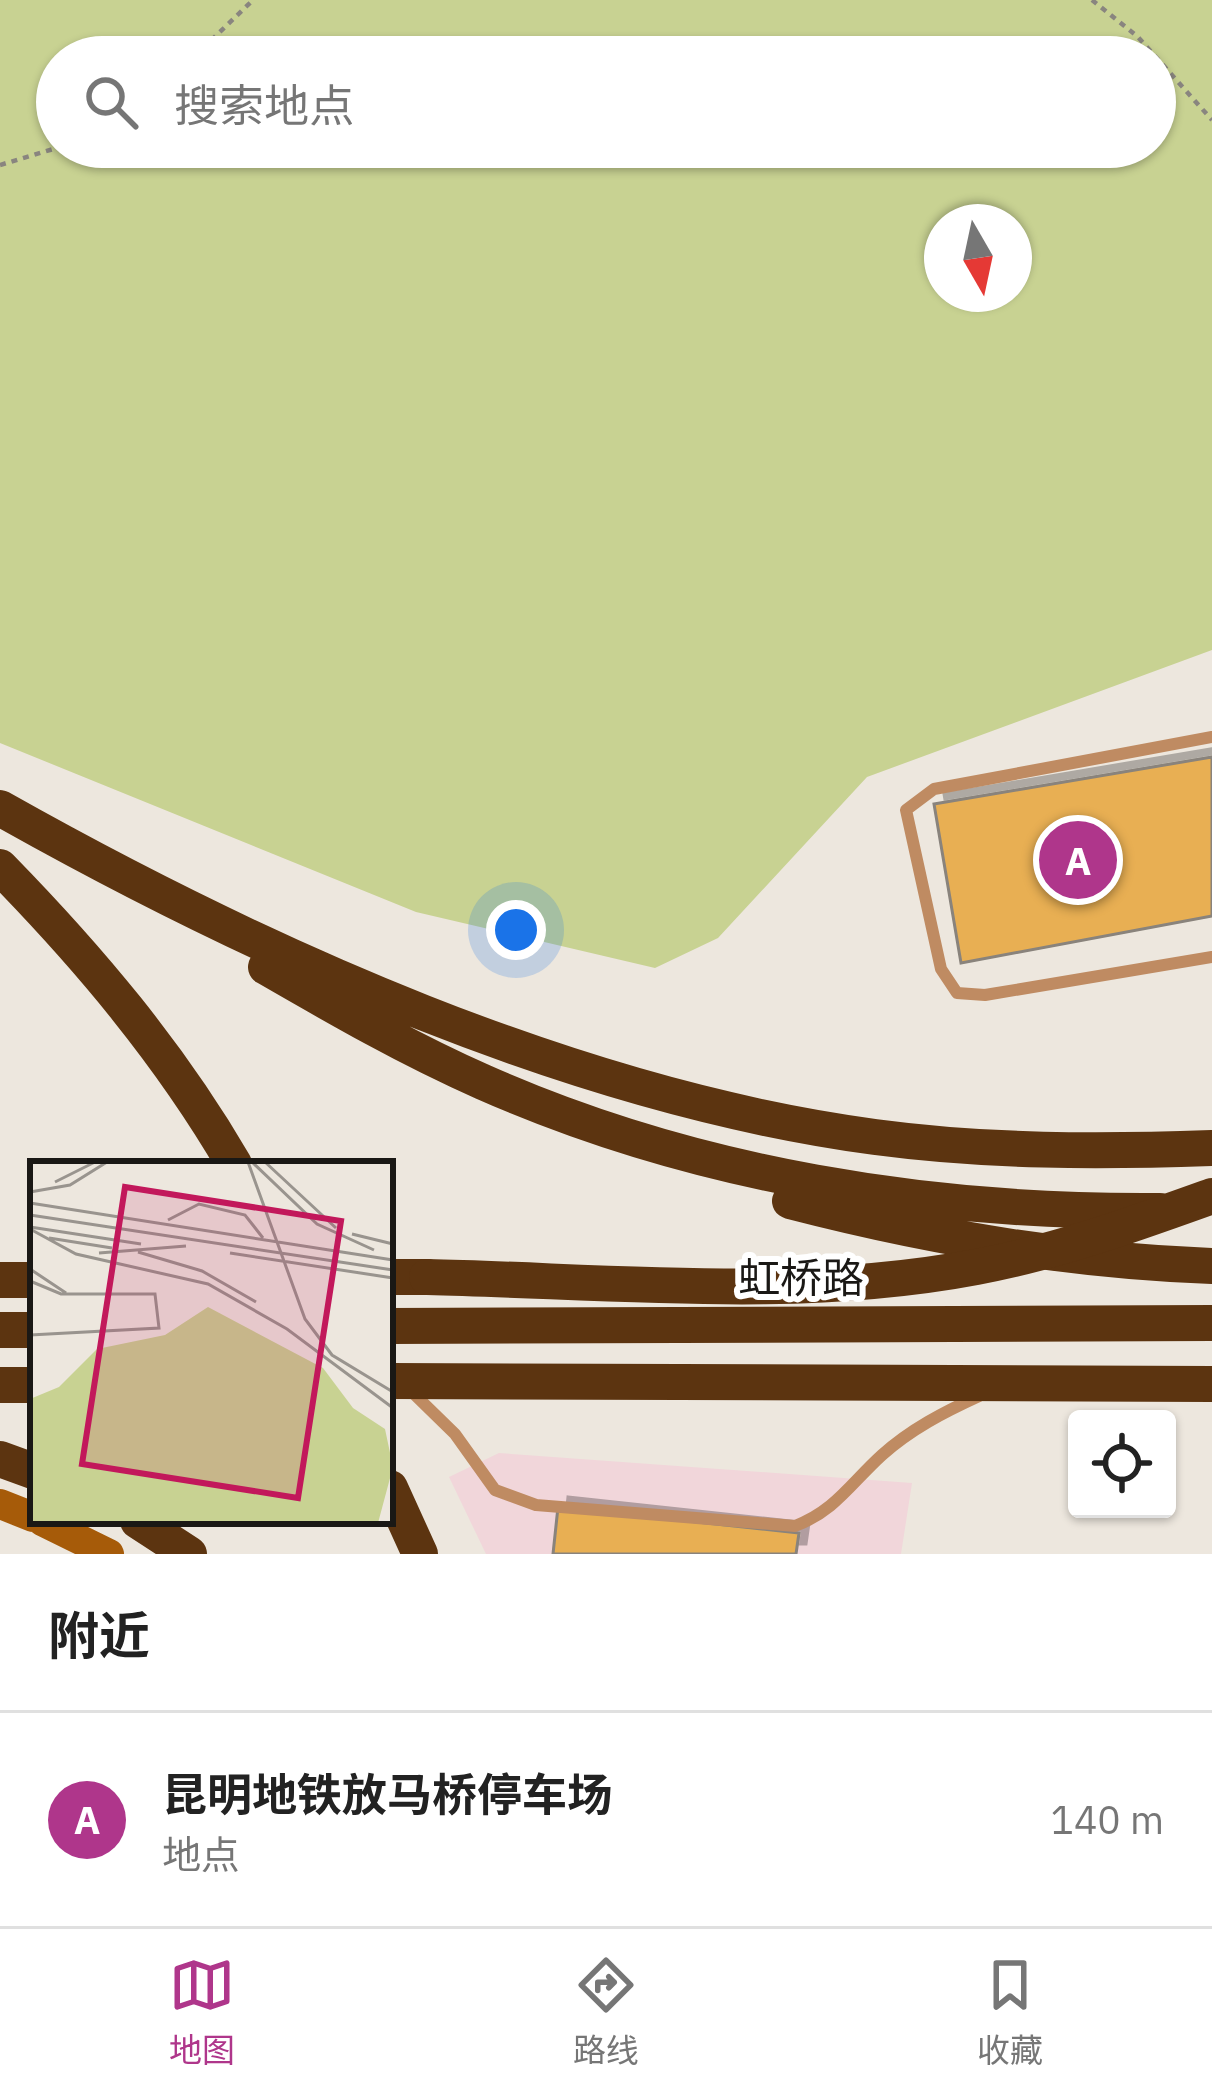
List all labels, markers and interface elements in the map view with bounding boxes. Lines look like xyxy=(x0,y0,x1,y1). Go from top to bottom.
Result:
search box xyxy=(36,36,1176,168)
icon: search xyxy=(78,69,144,135)
text: 搜索地点 xyxy=(174,76,354,134)
north arrow xyxy=(924,204,1032,312)
pin: A xyxy=(1039,815,1117,905)
your location xyxy=(486,900,546,960)
inset map xyxy=(30,1161,393,1524)
street label: 虹桥路 xyxy=(738,1250,864,1305)
map controls xyxy=(1068,1410,1176,1518)
button: locate xyxy=(1068,1410,1176,1518)
text: 附近 xyxy=(48,1602,150,1668)
text: 昆明地铁放马桥停车场 xyxy=(162,1765,612,1823)
text: A xyxy=(74,1794,100,1845)
text: 140 m xyxy=(1051,1794,1164,1845)
text: 地点 xyxy=(162,1829,240,1880)
tab: 地图 xyxy=(169,1952,235,2072)
tab: 路线 xyxy=(573,1952,639,2072)
tab: 收藏 xyxy=(977,1952,1043,2072)

